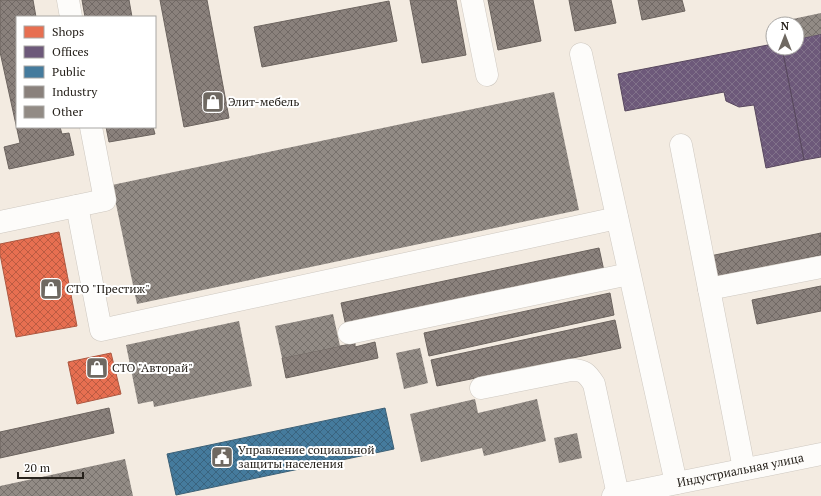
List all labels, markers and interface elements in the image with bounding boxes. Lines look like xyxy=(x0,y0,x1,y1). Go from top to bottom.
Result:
legend xyxy=(16,16,156,128)
north arrow xyxy=(765,16,805,56)
text: N xyxy=(781,19,790,33)
text: Shops xyxy=(52,24,84,39)
text: Offices xyxy=(52,44,89,59)
text: Public xyxy=(52,64,86,79)
text: Industry xyxy=(52,84,98,99)
shop icon: Элит-мебель xyxy=(200,89,226,115)
place label: Элит-мебель xyxy=(228,94,299,109)
text: Other xyxy=(52,104,83,119)
shop icon: СТО "Престиж" xyxy=(38,276,64,302)
place label: СТО "Престиж" xyxy=(66,281,150,296)
shop icon: СТО "Авторай" xyxy=(84,355,110,381)
place label: СТО "Авторай" xyxy=(112,360,193,375)
place label: Управление социальной защиты населения xyxy=(238,442,375,471)
public building icon: Управление социальной защиты населения xyxy=(209,444,235,470)
street label: Индустриальная улица xyxy=(676,450,805,490)
scale bar xyxy=(18,454,83,480)
text: 20 m xyxy=(24,460,51,475)

